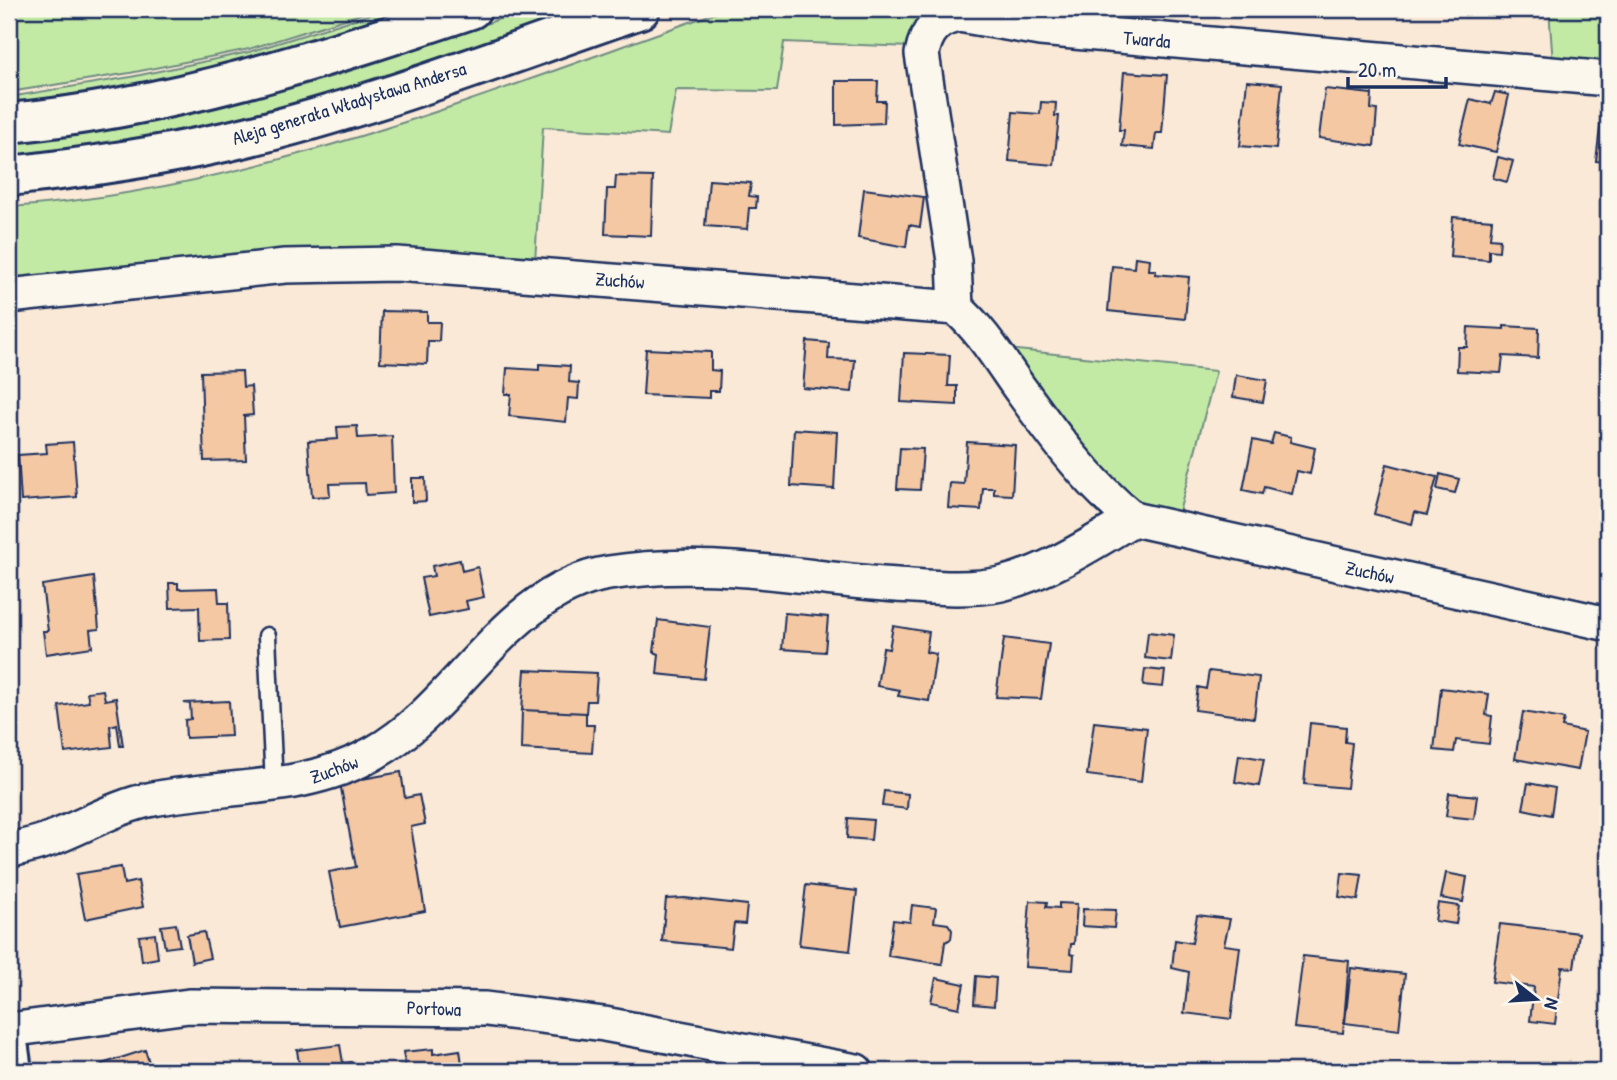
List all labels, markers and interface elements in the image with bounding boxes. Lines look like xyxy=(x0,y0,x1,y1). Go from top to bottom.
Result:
street label: Twarda xyxy=(1122,24,1172,54)
scale bar xyxy=(1348,46,1446,90)
street label: Aleja generała Władysława Andersa xyxy=(229,55,470,151)
text: 20 m xyxy=(1358,55,1396,84)
street label: Zuchów xyxy=(595,265,646,295)
street label: Zuchów xyxy=(1343,554,1397,590)
street label: Zuchów xyxy=(307,748,362,790)
north arrow xyxy=(1502,964,1572,1034)
street label: Portowa xyxy=(406,994,462,1022)
text: N xyxy=(1538,995,1566,1013)

